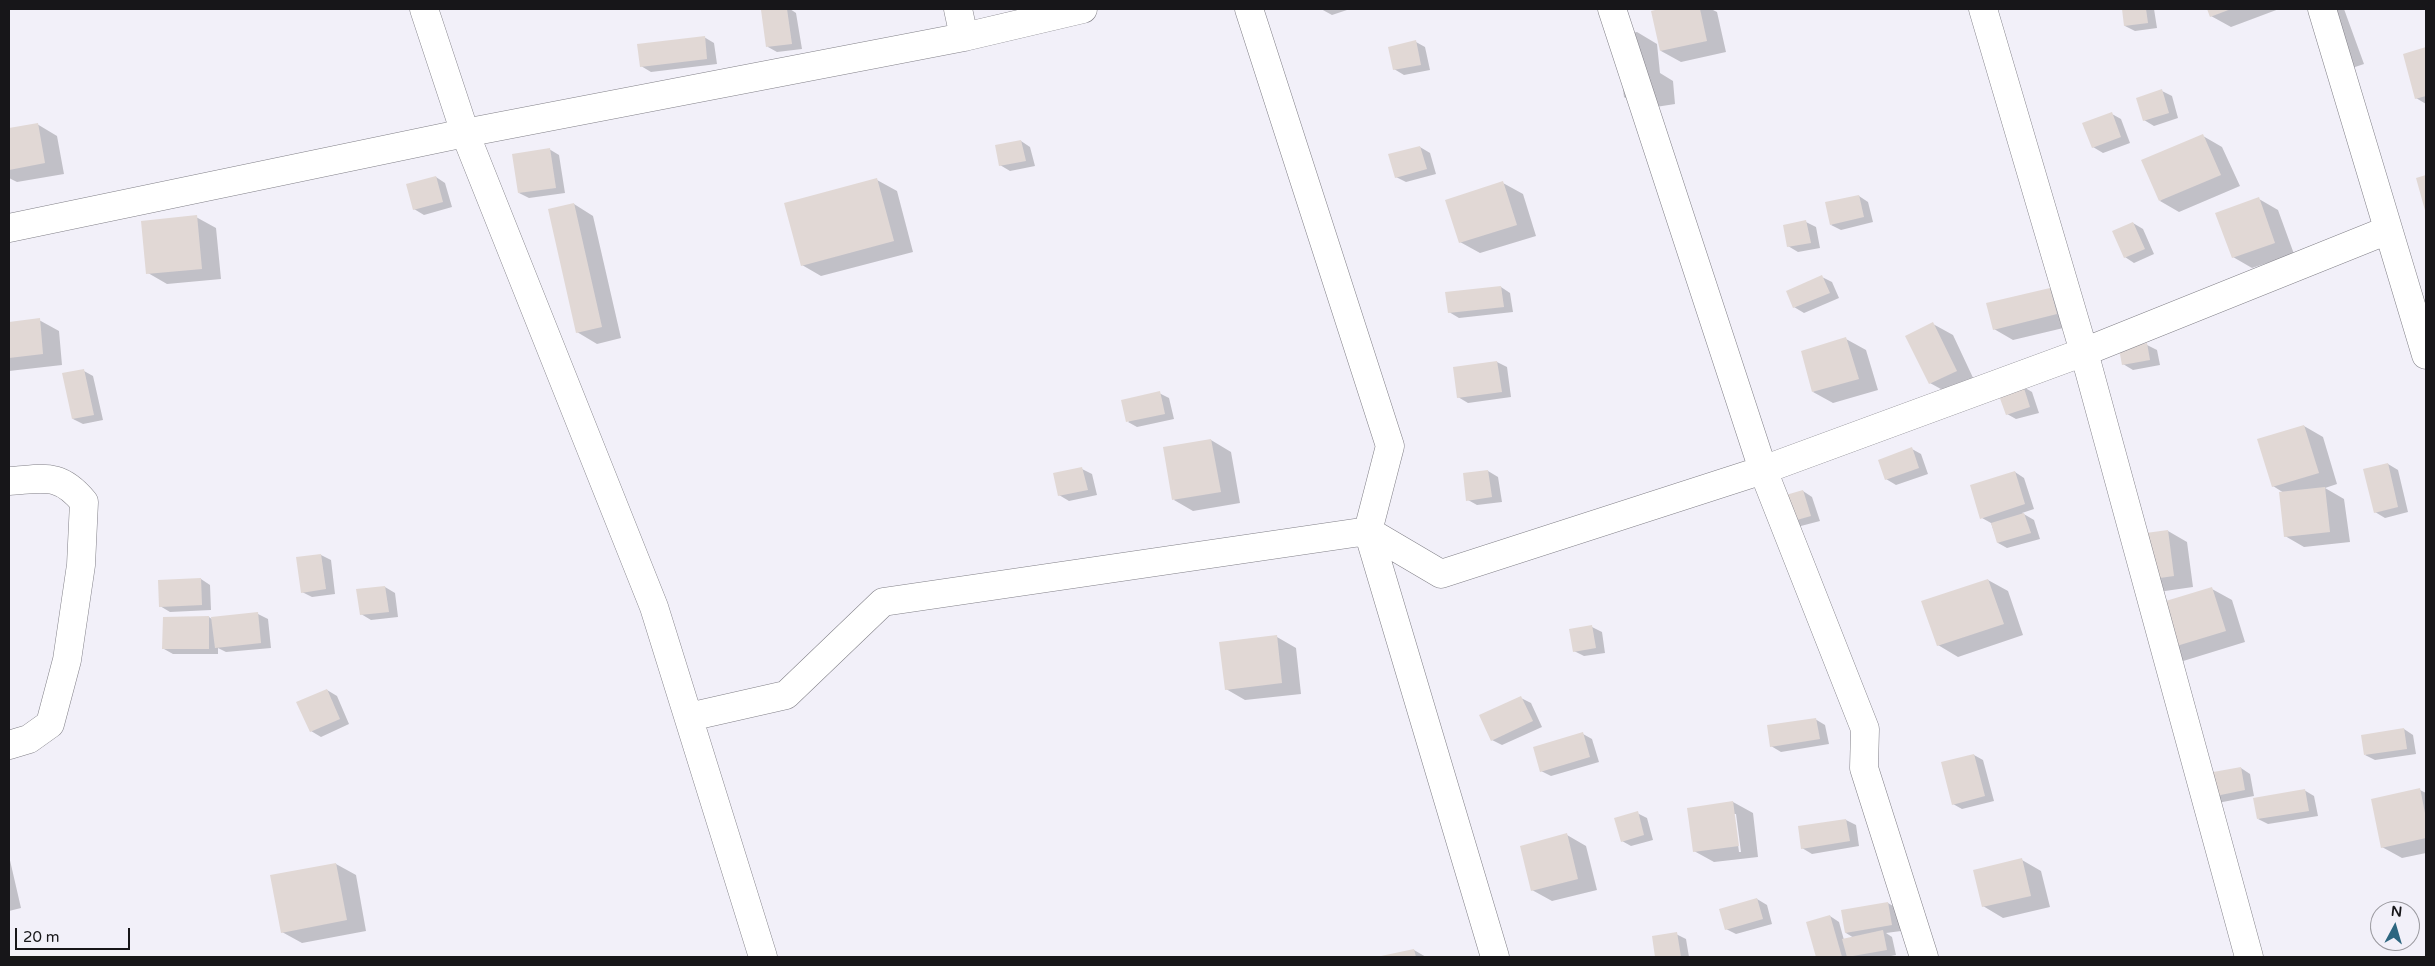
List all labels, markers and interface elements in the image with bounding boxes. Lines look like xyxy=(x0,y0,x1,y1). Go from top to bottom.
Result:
north arrow xyxy=(2370,901,2420,951)
text: N xyxy=(2390,903,2403,921)
scale bar xyxy=(18,918,132,950)
text: 20 m xyxy=(23,928,60,946)

